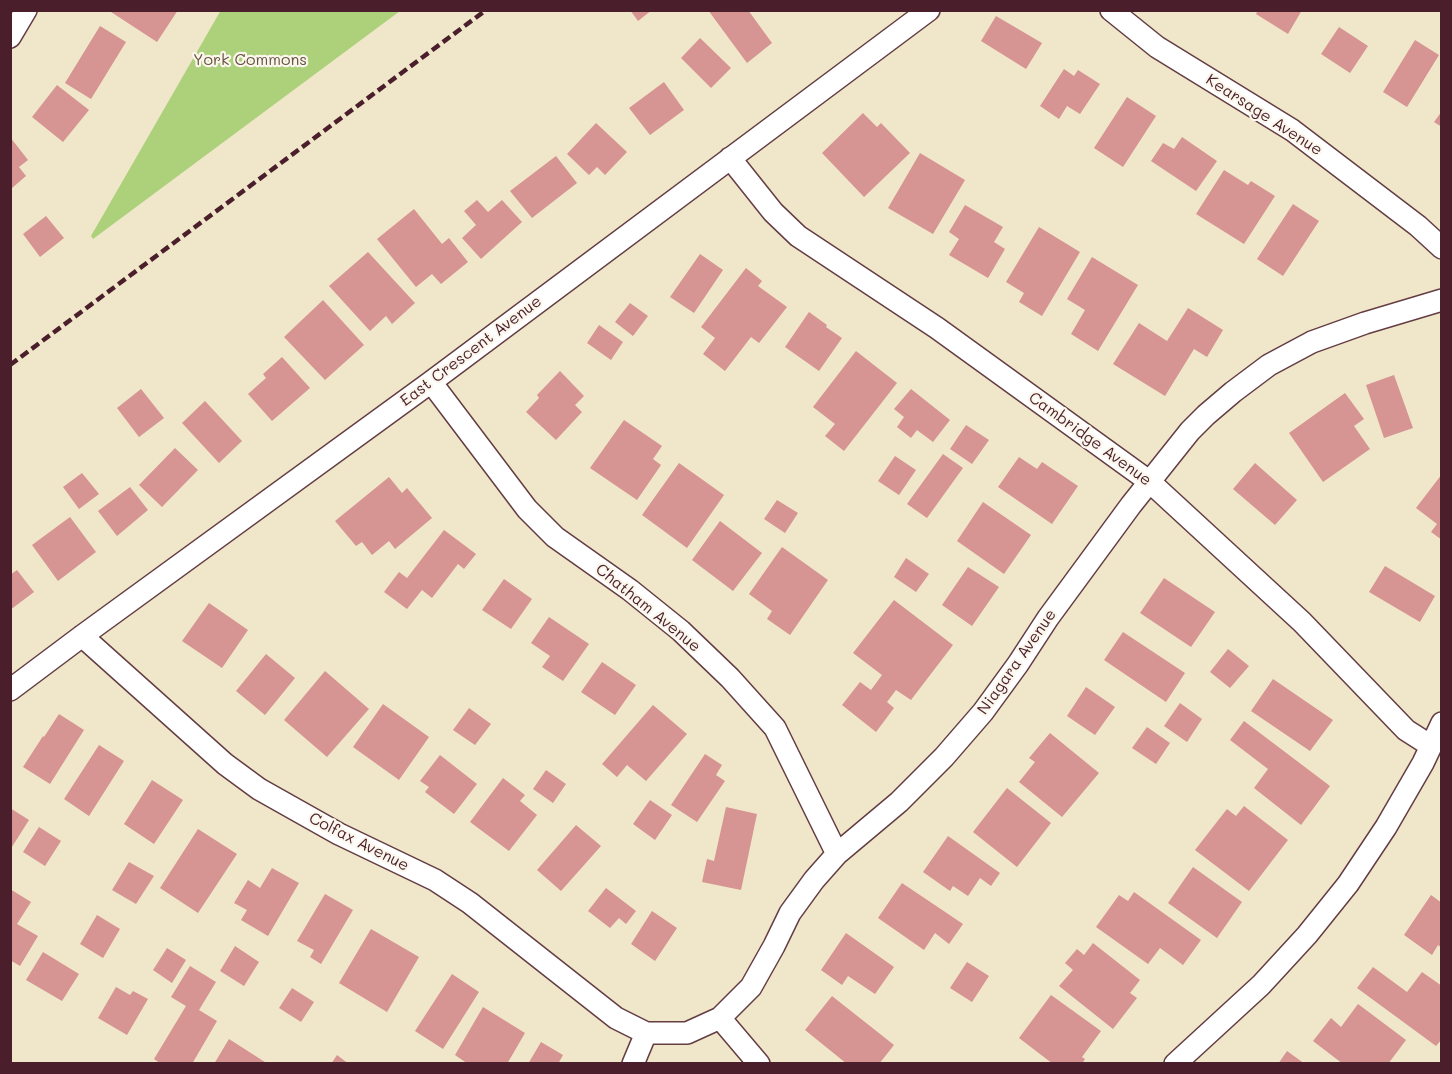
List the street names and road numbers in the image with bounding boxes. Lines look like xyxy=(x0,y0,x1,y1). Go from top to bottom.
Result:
street label: Kearsage Avenue xyxy=(1202,70,1326,160)
street label: East Crescent Avenue xyxy=(397,292,545,410)
street label: Cambridge Avenue xyxy=(1025,388,1155,490)
street label: Chatham Avenue xyxy=(592,560,704,656)
street label: Niagara Avenue xyxy=(973,606,1061,718)
street label: Colfax Avenue xyxy=(306,809,412,875)

